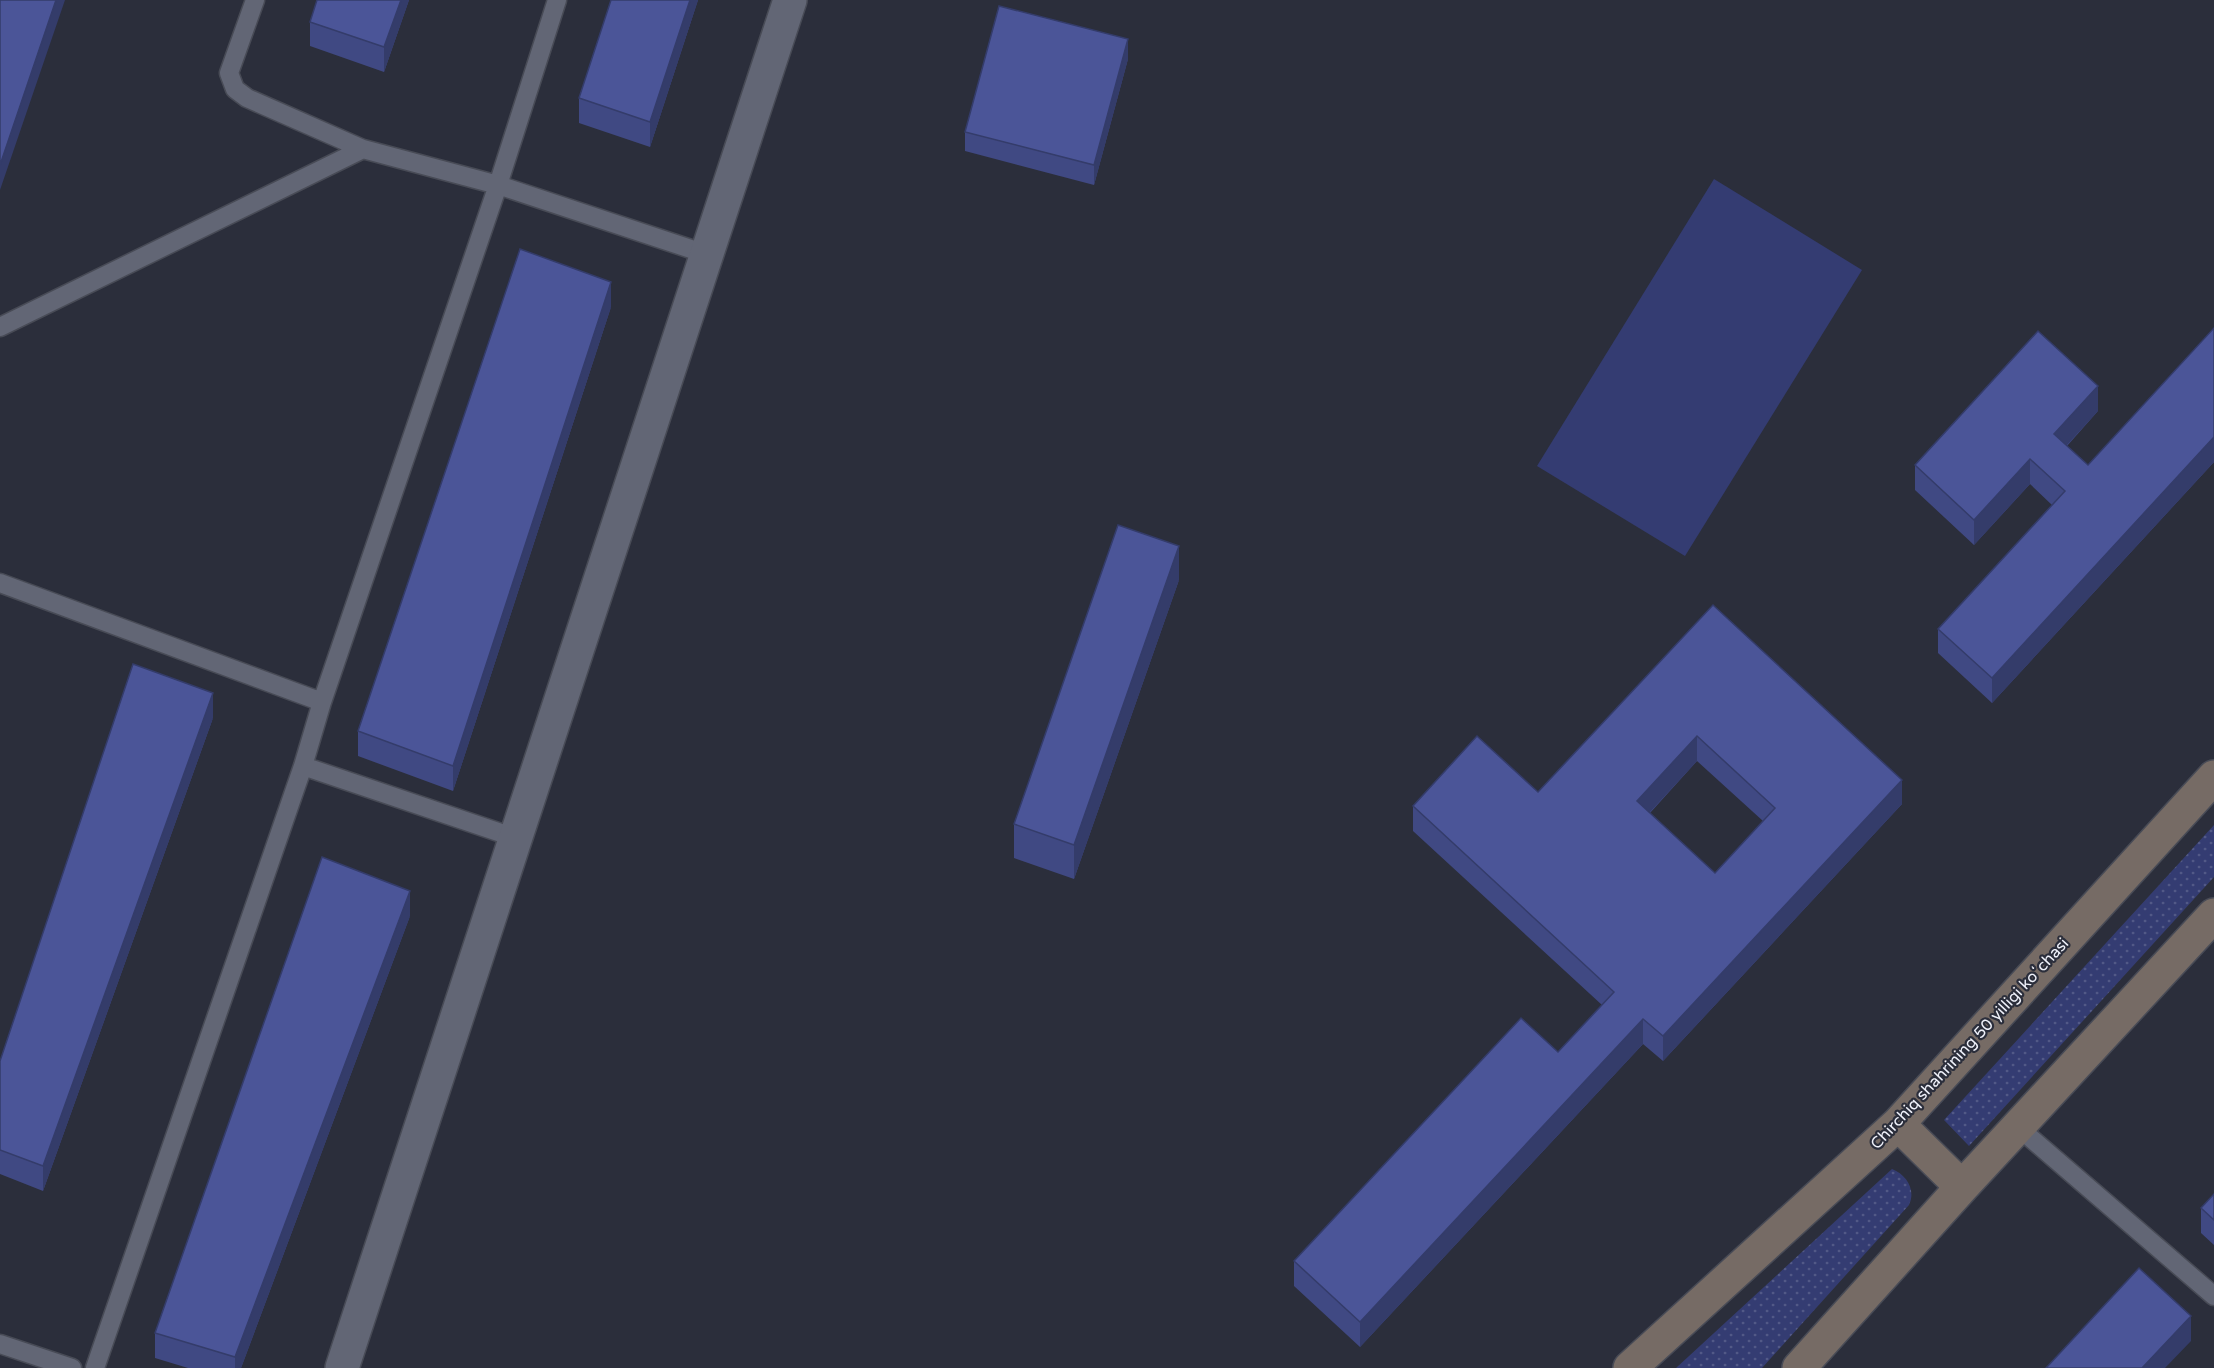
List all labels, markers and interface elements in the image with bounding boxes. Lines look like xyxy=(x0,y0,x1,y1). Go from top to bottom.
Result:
street label: Chirchiq shahrining 50 yilligi koʻchasi xyxy=(1866,934,2073,1154)

